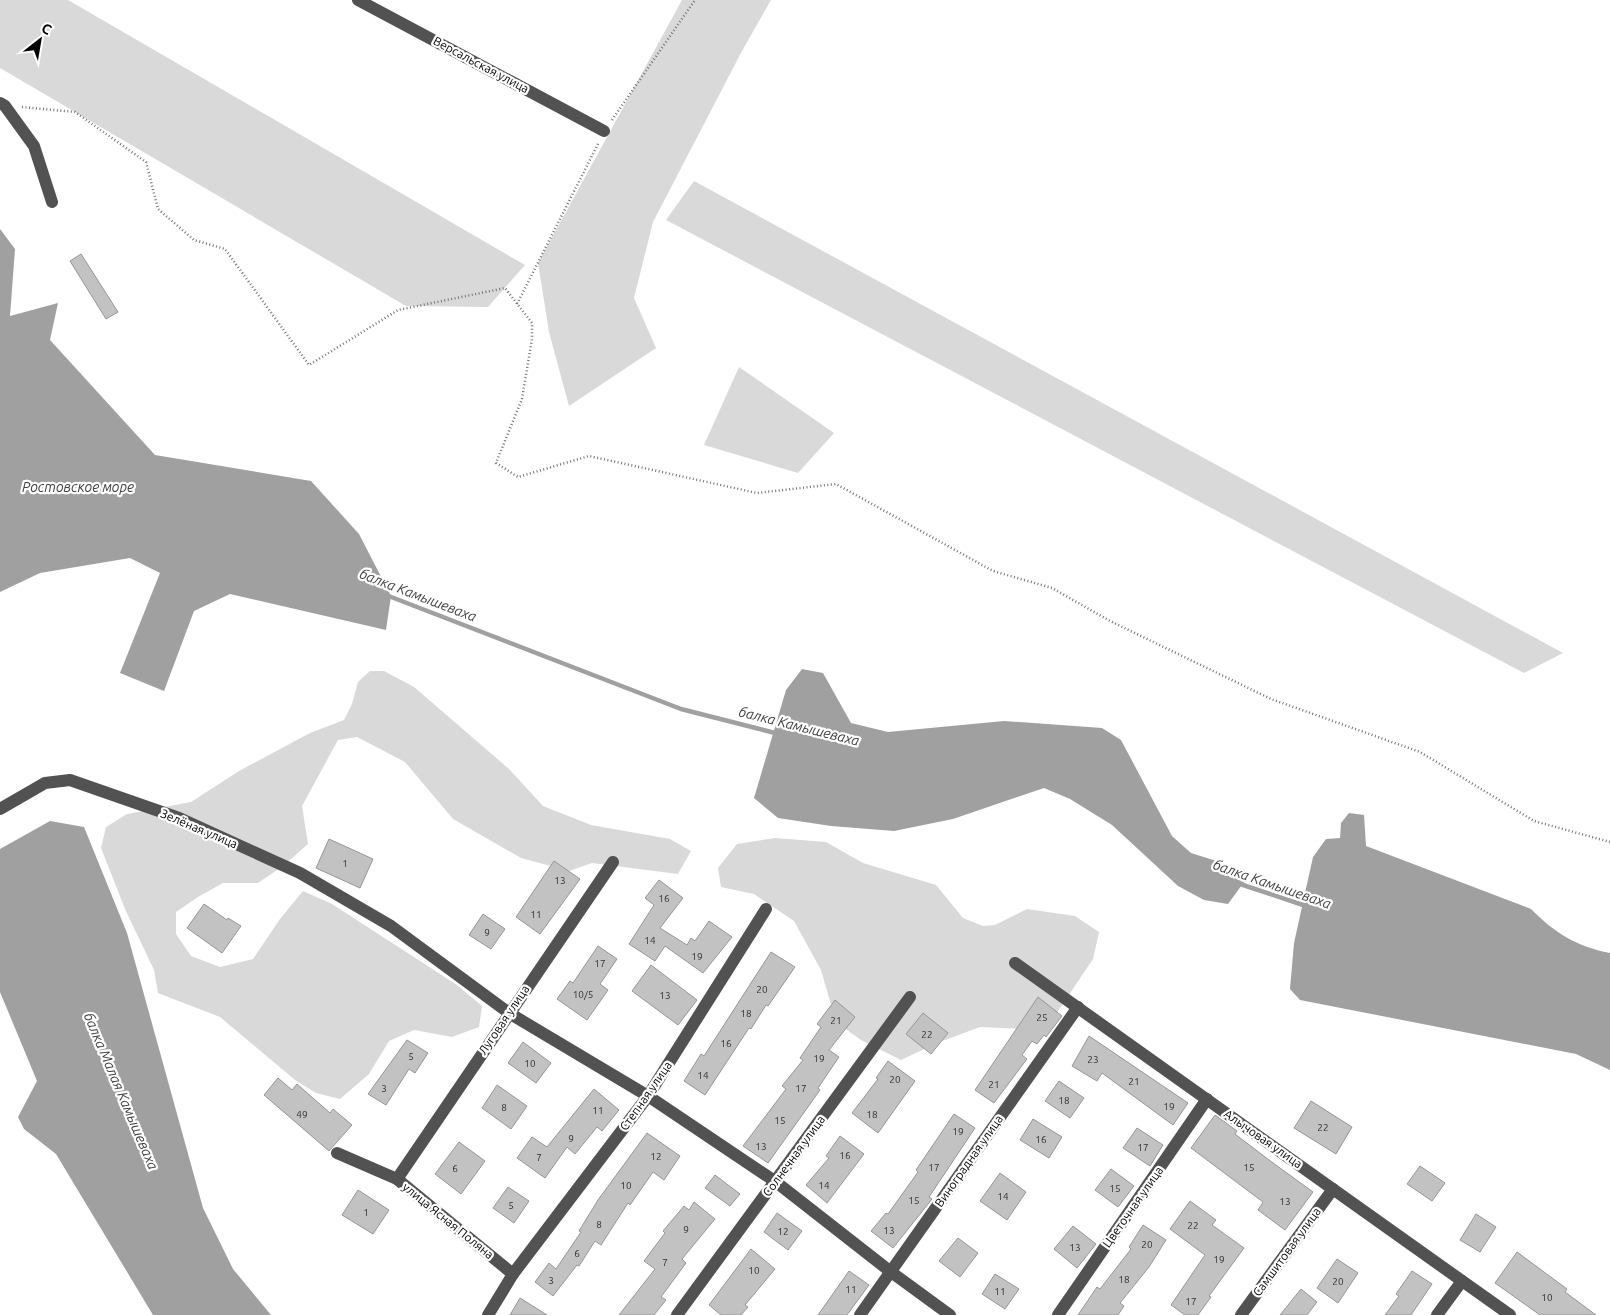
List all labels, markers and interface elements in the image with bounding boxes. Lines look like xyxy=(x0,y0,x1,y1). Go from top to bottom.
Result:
north arrow xyxy=(15,15,65,65)
text: С xyxy=(39,20,55,38)
street label: Версальская улица xyxy=(431,34,531,95)
water label: Ростовское море xyxy=(22,479,134,495)
water label: балка Камышеваха xyxy=(357,565,479,625)
water label: балка Камышеваха xyxy=(737,703,861,749)
street label: Зелёная улица xyxy=(159,806,240,851)
water label: балка Камышеваха xyxy=(1211,856,1333,912)
house number: 1 xyxy=(342,858,348,869)
house number: 13 xyxy=(554,875,566,886)
house number: 16 xyxy=(658,893,670,904)
house number: 11 xyxy=(530,909,542,920)
house number: 9 xyxy=(484,927,490,938)
house number: 14 xyxy=(644,935,656,946)
house number: 19 xyxy=(691,951,703,962)
house number: 17 xyxy=(594,958,606,969)
street label: Луговая улица xyxy=(476,983,532,1057)
house number: 20 xyxy=(756,984,768,995)
house number: 10/5 xyxy=(573,989,593,1000)
house number: 13 xyxy=(659,990,671,1001)
house number: 18 xyxy=(740,1008,752,1019)
water label: балка Малая Камышеваха xyxy=(81,1010,162,1172)
house number: 25 xyxy=(1036,1012,1048,1023)
house number: 21 xyxy=(830,1015,842,1026)
house number: 22 xyxy=(921,1029,933,1040)
house number: 16 xyxy=(720,1038,732,1049)
house number: 5 xyxy=(408,1051,414,1062)
house number: 19 xyxy=(813,1053,825,1064)
house number: 23 xyxy=(1087,1054,1099,1065)
house number: 10 xyxy=(524,1058,536,1069)
street label: Степная улица xyxy=(617,1059,674,1133)
house number: 14 xyxy=(697,1070,709,1081)
house number: 20 xyxy=(889,1074,901,1085)
house number: 21 xyxy=(1128,1076,1140,1087)
house number: 21 xyxy=(988,1079,1000,1090)
house number: 3 xyxy=(381,1083,387,1094)
house number: 17 xyxy=(795,1083,807,1094)
house number: 18 xyxy=(1058,1095,1070,1106)
house number: 19 xyxy=(1163,1101,1175,1112)
house number: 8 xyxy=(501,1102,507,1113)
house number: 11 xyxy=(592,1105,604,1116)
street label: Алычовая улица xyxy=(1222,1107,1305,1170)
house number: 49 xyxy=(296,1109,308,1120)
house number: 18 xyxy=(866,1109,878,1120)
street label: Виноградная улица xyxy=(932,1112,1005,1209)
street label: Солнечная улица xyxy=(760,1113,827,1199)
house number: 15 xyxy=(774,1115,786,1126)
house number: 22 xyxy=(1317,1122,1329,1133)
house number: 19 xyxy=(952,1126,964,1137)
house number: 9 xyxy=(568,1133,574,1144)
house number: 16 xyxy=(1035,1134,1047,1145)
house number: 13 xyxy=(755,1141,767,1152)
house number: 17 xyxy=(1137,1142,1149,1153)
house number: 16 xyxy=(839,1150,851,1161)
house number: 12 xyxy=(650,1151,662,1162)
house number: 7 xyxy=(536,1152,542,1163)
house number: 17 xyxy=(928,1162,940,1173)
house number: 15 xyxy=(1243,1162,1255,1173)
house number: 6 xyxy=(452,1163,458,1174)
street label: Цветочная улица xyxy=(1100,1164,1165,1250)
street label: улица Ясная Поляна xyxy=(400,1180,496,1261)
house number: 10 xyxy=(620,1180,632,1191)
house number: 14 xyxy=(818,1180,830,1191)
house number: 15 xyxy=(1109,1183,1121,1194)
house number: 14 xyxy=(997,1191,1009,1202)
house number: 15 xyxy=(908,1195,920,1206)
house number: 13 xyxy=(1279,1196,1291,1207)
house number: 5 xyxy=(508,1200,514,1211)
street label: Самшитовая улица xyxy=(1250,1205,1323,1299)
house number: 1 xyxy=(363,1207,369,1218)
house number: 8 xyxy=(596,1219,602,1230)
house number: 22 xyxy=(1187,1220,1199,1231)
house number: 9 xyxy=(683,1224,689,1235)
house number: 13 xyxy=(883,1225,895,1236)
house number: 12 xyxy=(777,1226,789,1237)
house number: 20 xyxy=(1141,1239,1153,1250)
house number: 13 xyxy=(1069,1242,1081,1253)
house number: 6 xyxy=(574,1248,580,1259)
house number: 19 xyxy=(1213,1254,1225,1265)
house number: 7 xyxy=(662,1257,668,1268)
house number: 10 xyxy=(748,1265,760,1276)
house number: 18 xyxy=(1118,1274,1130,1285)
house number: 3 xyxy=(548,1275,554,1286)
house number: 20 xyxy=(1332,1276,1344,1287)
house number: 11 xyxy=(845,1284,857,1295)
house number: 11 xyxy=(994,1286,1006,1297)
house number: 10 xyxy=(1541,1292,1553,1303)
house number: 17 xyxy=(1185,1296,1197,1307)

